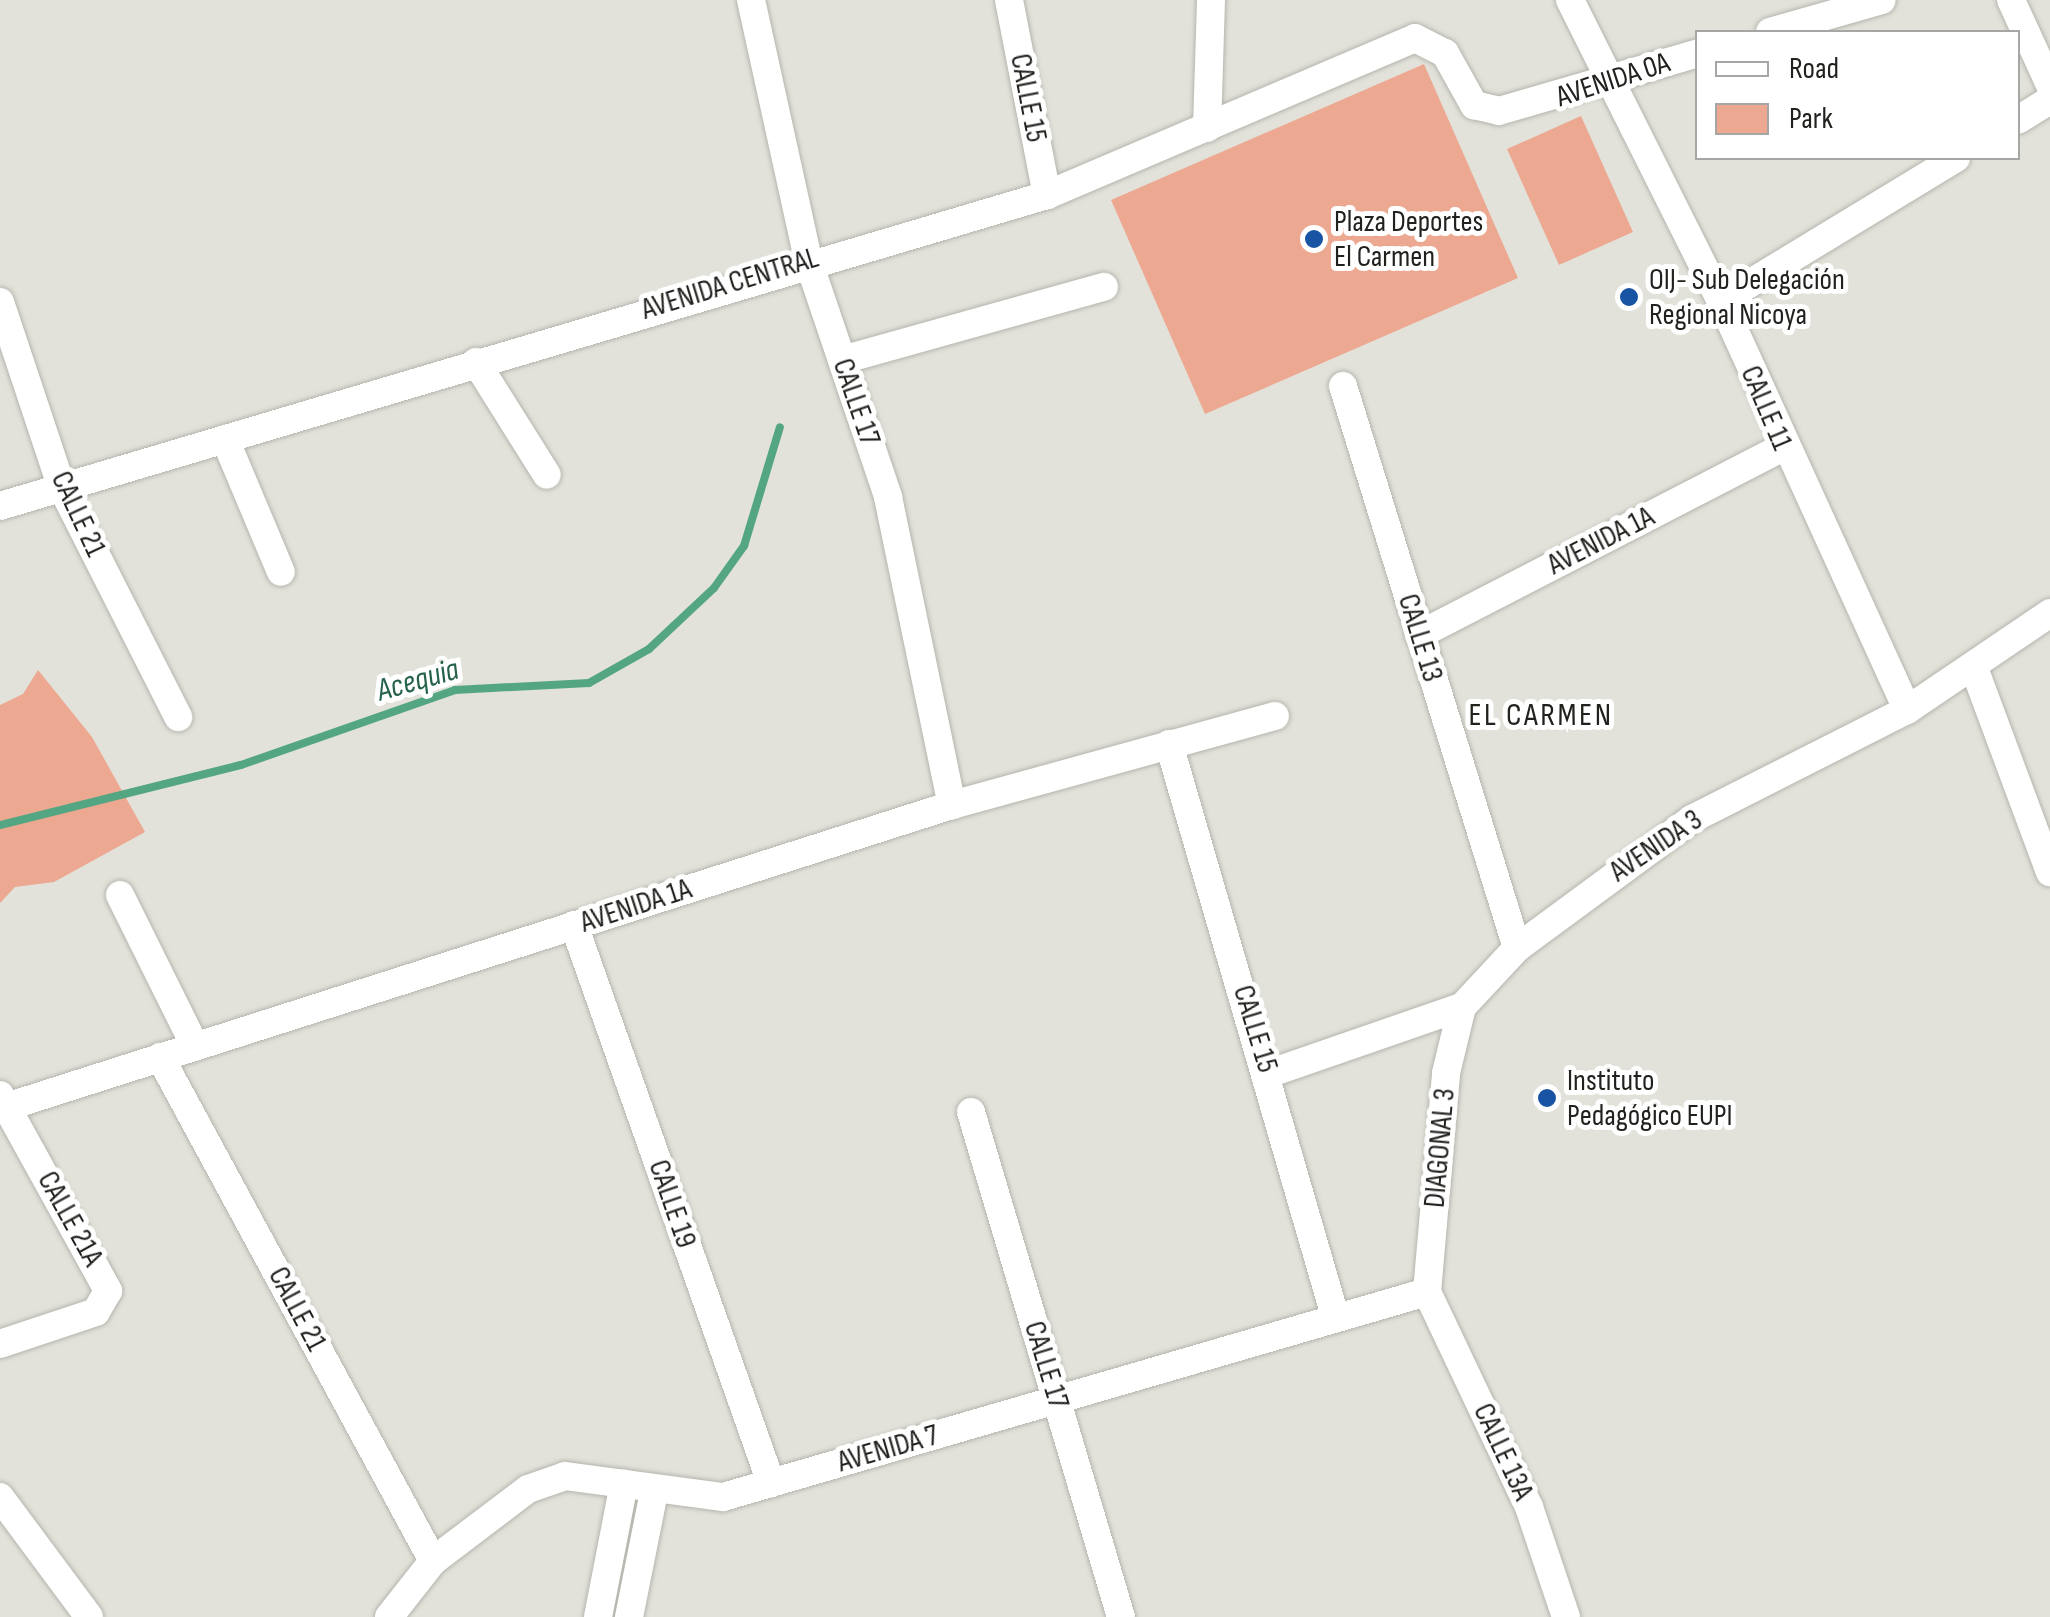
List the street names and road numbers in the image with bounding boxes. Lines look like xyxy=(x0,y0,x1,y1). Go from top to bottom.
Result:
street label: AVENIDA 0A xyxy=(1552,45,1674,115)
street label: CALLE 15 xyxy=(1002,51,1054,145)
street label: AVENIDA CENTRAL xyxy=(637,240,823,328)
street label: CALLE 17 xyxy=(824,354,888,450)
street label: CALLE 11 xyxy=(1732,361,1800,455)
street label: CALLE 21 xyxy=(43,466,113,562)
street label: AVENIDA 1A xyxy=(1542,499,1660,583)
street label: CALLE 13 xyxy=(1390,590,1450,686)
street label: AVENIDA 3 xyxy=(1603,802,1709,890)
street label: AVENIDA 1A xyxy=(576,871,696,941)
street label: CALLE 15 xyxy=(1225,981,1285,1077)
street label: DIAGONAL 3 xyxy=(1417,1087,1463,1209)
street label: CALLE 19 xyxy=(640,1155,704,1253)
street label: CALLE 21A xyxy=(29,1165,111,1273)
street label: CALLE 21 xyxy=(260,1261,334,1357)
street label: CALLE 17 xyxy=(1016,1317,1076,1413)
street label: CALLE 13A xyxy=(1465,1398,1541,1506)
street label: AVENIDA 7 xyxy=(833,1417,943,1481)

